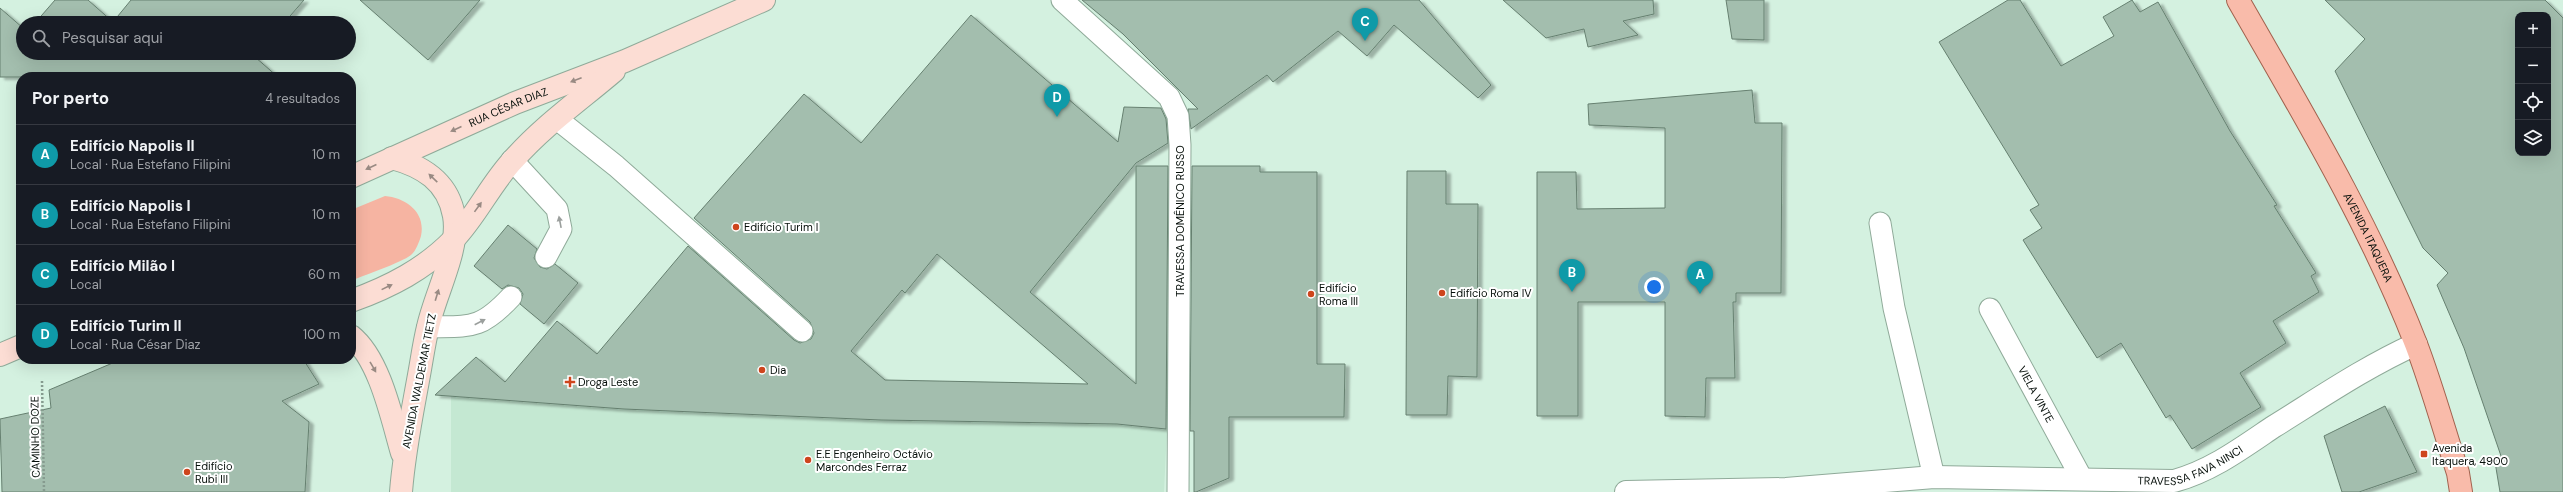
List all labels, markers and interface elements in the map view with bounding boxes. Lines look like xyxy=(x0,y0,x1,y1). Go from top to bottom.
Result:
pin: C xyxy=(1352,8,1378,41)
map controls xyxy=(2515,12,2551,156)
button: + xyxy=(2515,12,2551,48)
search box xyxy=(16,16,356,60)
icon: search xyxy=(30,27,52,49)
text: Pesquisar aqui xyxy=(62,28,163,48)
button: − xyxy=(2515,48,2551,84)
one-way arrow xyxy=(569,77,581,83)
street label: RUA CÉSAR DIAZ xyxy=(466,84,550,130)
pin: D xyxy=(1044,84,1070,117)
button: locate xyxy=(2515,84,2551,120)
text: Por perto xyxy=(32,87,109,109)
text: 4 resultados xyxy=(265,90,340,107)
button: layers xyxy=(2515,120,2551,156)
one-way arrow xyxy=(450,126,461,132)
text: Edifício Napolis II xyxy=(70,136,195,156)
street label: TRAVESSA DOMÊNICO RUSSO xyxy=(1173,145,1187,297)
text: A xyxy=(40,146,50,163)
text: 10 m xyxy=(312,146,340,163)
text: Local · Rua Estefano Filipini xyxy=(70,156,231,173)
one-way arrow xyxy=(366,164,377,170)
one-way arrow xyxy=(428,173,438,183)
street label: AVENIDA ITAQUERA xyxy=(2340,190,2396,284)
text: Edifício Napolis I xyxy=(70,196,191,216)
one-way arrow xyxy=(473,202,481,212)
text: B xyxy=(41,206,49,223)
text: 10 m xyxy=(312,206,340,223)
text: Local · Rua Estefano Filipini xyxy=(70,216,231,233)
one-way arrow xyxy=(556,216,562,228)
place label: Edifício Turim I xyxy=(744,220,818,234)
marker: Edifício Turim I xyxy=(731,222,741,232)
text: Edifício Milão I xyxy=(70,256,175,276)
pin: B xyxy=(1559,259,1585,292)
pin: A xyxy=(1687,261,1713,294)
text: C xyxy=(40,266,50,283)
text: 60 m xyxy=(308,266,340,283)
text: Local xyxy=(70,276,102,293)
your location xyxy=(1644,277,1664,297)
place label: Edifício Roma III xyxy=(1319,281,1358,308)
one-way arrow xyxy=(382,284,393,290)
place label: Edifício Roma IV xyxy=(1450,286,1532,300)
marker: Edifício Roma IV xyxy=(1437,288,1447,298)
one-way arrow xyxy=(434,289,440,301)
marker: Edifício Roma III xyxy=(1306,289,1316,299)
street label: AVENIDA WALDEMAR TIETZ xyxy=(399,312,439,450)
text: Edifício Turim II xyxy=(70,316,182,336)
one-way arrow xyxy=(474,319,486,326)
text: D xyxy=(40,326,50,343)
text: 100 m xyxy=(303,326,340,343)
text: Local · Rua César Diaz xyxy=(70,336,201,353)
one-way arrow xyxy=(370,361,377,373)
place label: Dia xyxy=(770,363,786,377)
street label: VIELA VINTE xyxy=(2015,364,2057,425)
marker: Dia xyxy=(757,365,767,375)
place label: Droga Leste xyxy=(578,375,638,389)
marker: Droga Leste xyxy=(565,377,575,387)
street label: CAMINHO DOZE xyxy=(27,396,43,478)
place label: Avenida Itaquera, 4900 xyxy=(2432,441,2508,468)
street label: TRAVESSA FAVA NINCI xyxy=(2137,442,2245,488)
place label: E.E Engenheiro Octávio Marcondes Ferraz xyxy=(816,447,933,474)
marker: Avenida Itaquera, 4900 xyxy=(2419,449,2429,459)
marker: E.E Engenheiro Octávio Marcondes Ferraz xyxy=(803,455,813,465)
place label: Edifício Rubi III xyxy=(195,459,232,486)
marker: Edifício Rubi III xyxy=(182,467,192,477)

